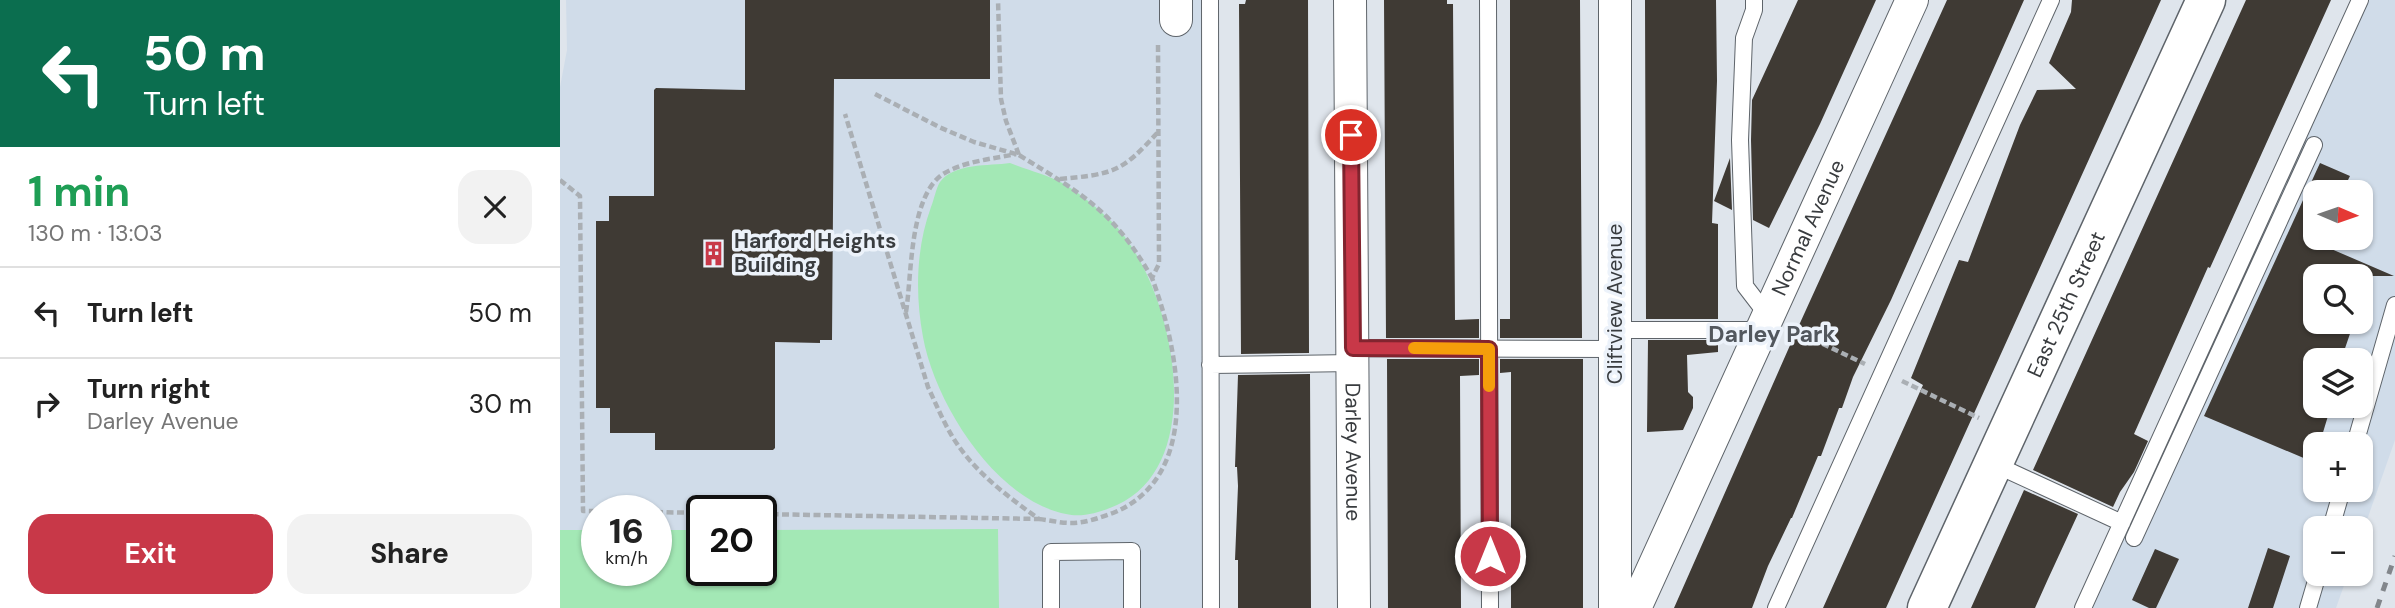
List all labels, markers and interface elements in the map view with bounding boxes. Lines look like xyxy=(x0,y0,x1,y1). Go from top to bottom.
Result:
text: 50 m xyxy=(143,21,266,85)
icon: left xyxy=(28,28,119,119)
text: Turn left xyxy=(143,83,265,125)
pin xyxy=(1321,105,1381,165)
icon: arrive xyxy=(1332,116,1370,154)
street label: Normal Avenue xyxy=(1765,155,1851,300)
text: 1 min xyxy=(28,164,130,219)
button: close xyxy=(458,170,532,244)
north arrow xyxy=(2303,180,2373,250)
map controls xyxy=(2303,180,2373,586)
text: 130 m · 13:03 xyxy=(28,218,163,248)
street label: Cliftview Avenue xyxy=(1601,224,1629,384)
place label: Harford Heights Building xyxy=(734,227,896,279)
street label: East 25th Street xyxy=(2021,227,2112,382)
building icon: Harford Heights Building xyxy=(700,239,728,267)
button: search xyxy=(2303,264,2373,334)
icon: left xyxy=(28,294,66,332)
text: Turn left xyxy=(87,296,194,330)
text: 50 m xyxy=(468,296,532,330)
district label: Darley Park xyxy=(1708,319,1836,349)
button: layers xyxy=(2303,348,2373,418)
text: Turn right xyxy=(87,372,211,406)
street label: Darley Avenue xyxy=(1339,383,1367,521)
icon: right xyxy=(28,385,66,423)
text: 30 m xyxy=(469,387,532,421)
text: Darley Avenue xyxy=(87,406,239,436)
button: + xyxy=(2303,432,2373,502)
speed limit sign: 20 xyxy=(686,495,777,586)
text: 16 xyxy=(609,508,644,554)
button: Exit xyxy=(28,514,273,594)
button: Share xyxy=(287,514,532,594)
button: − xyxy=(2303,516,2373,586)
position arrow xyxy=(1453,519,1527,593)
text: km/h xyxy=(605,546,648,570)

